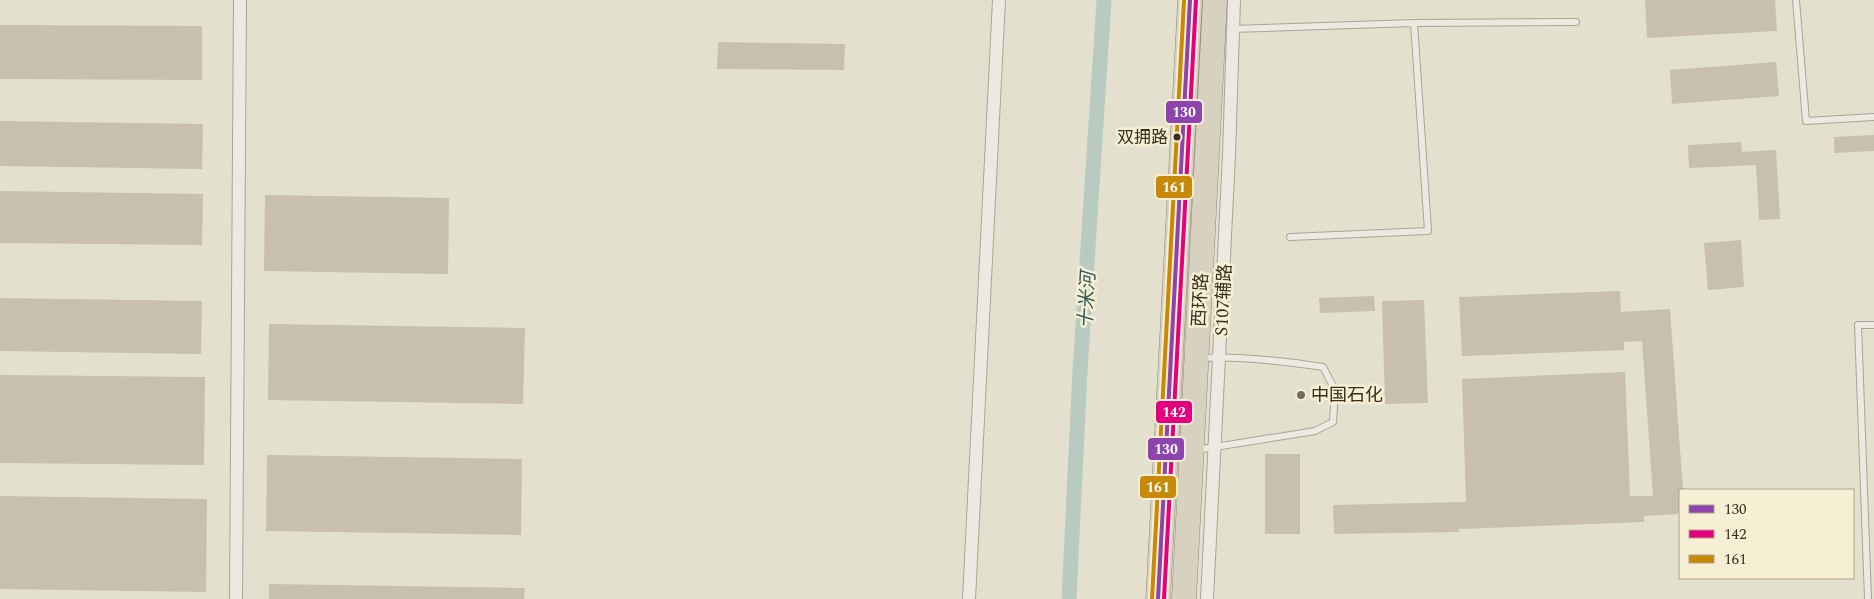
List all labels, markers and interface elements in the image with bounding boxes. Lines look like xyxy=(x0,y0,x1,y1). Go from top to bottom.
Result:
line badge: 130 xyxy=(1165,100,1203,124)
text: 130 xyxy=(1172,102,1196,123)
place label: 双拥路 xyxy=(1117,125,1168,151)
marker: 双拥路 xyxy=(1172,132,1182,142)
line badge: 161 xyxy=(1155,175,1193,199)
text: 161 xyxy=(1162,177,1186,198)
street label: S107辅路 xyxy=(1208,263,1239,337)
water label: 十米河 xyxy=(1072,267,1104,329)
street label: 西环路 xyxy=(1186,272,1215,328)
place label: 中国石化 xyxy=(1311,382,1383,409)
marker: 中国石化 xyxy=(1295,389,1307,401)
line badge: 142 xyxy=(1155,400,1193,424)
text: 142 xyxy=(1162,402,1186,423)
line badge: 130 xyxy=(1147,437,1185,461)
text: 130 xyxy=(1154,439,1178,460)
line badge: 161 xyxy=(1139,475,1177,499)
text: 161 xyxy=(1146,477,1170,498)
legend xyxy=(1679,489,1854,579)
text: 130 xyxy=(1724,498,1747,521)
text: 142 xyxy=(1724,523,1747,546)
text: 161 xyxy=(1724,548,1747,571)

